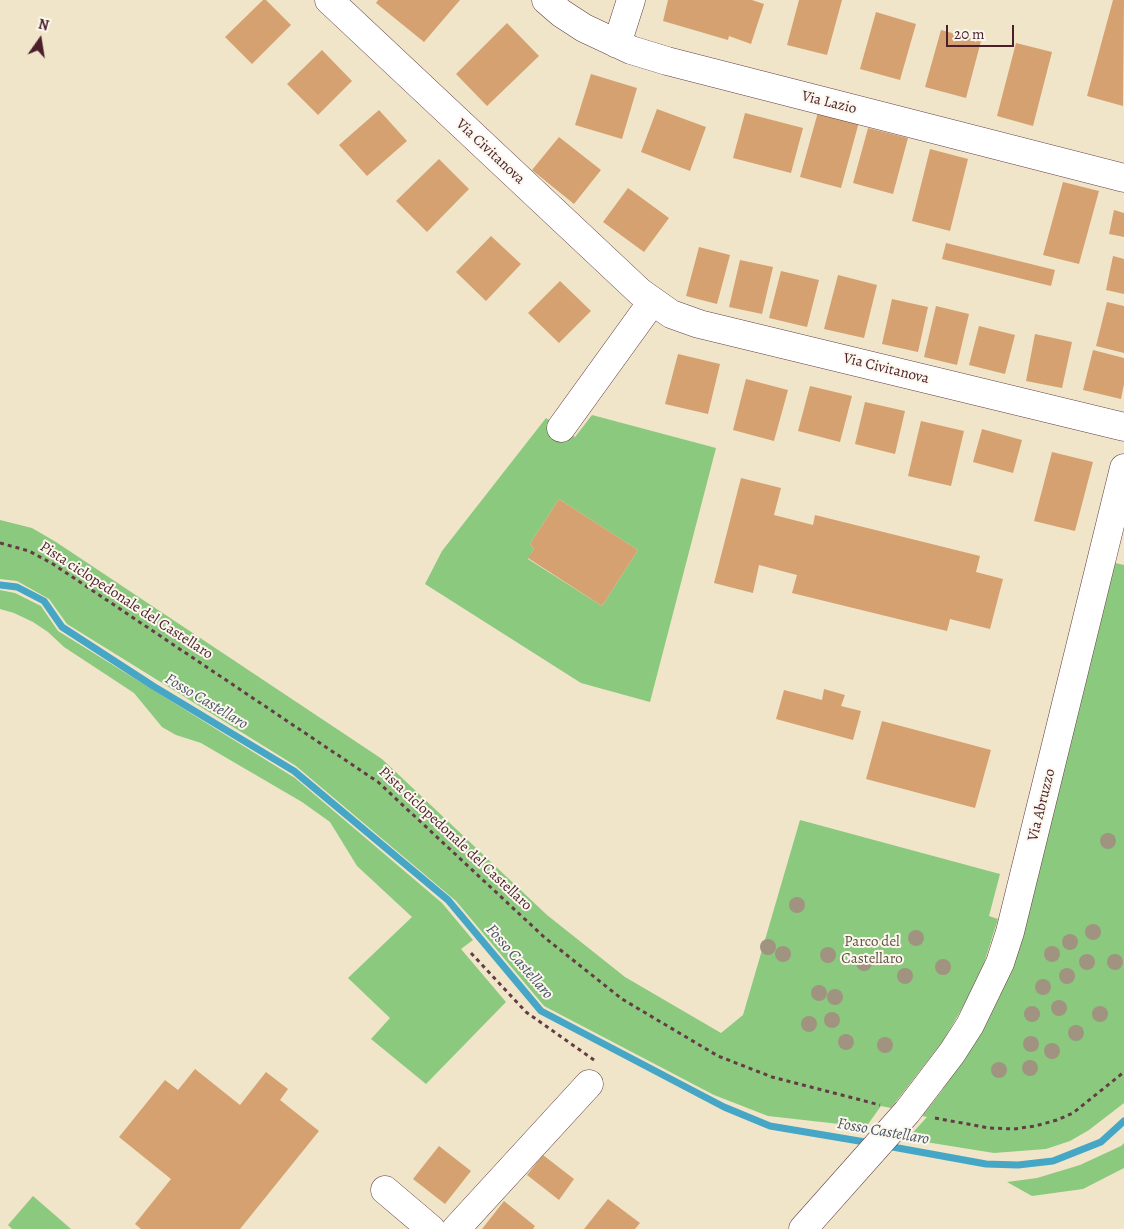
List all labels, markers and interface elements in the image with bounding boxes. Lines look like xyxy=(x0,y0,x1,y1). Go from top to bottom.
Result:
text: N xyxy=(36,14,51,35)
north arrow xyxy=(15,15,65,65)
scale bar xyxy=(949,15,1016,47)
text: 20 m xyxy=(954,24,985,44)
street label: Via Lazio xyxy=(800,88,858,118)
street label: Via Civitanova xyxy=(452,115,528,189)
street label: Via Civitanova xyxy=(841,350,931,388)
street label: Pista ciclopedonale del Castellaro xyxy=(36,538,216,664)
water label: Fosso Castellaro xyxy=(161,670,251,734)
street label: Pista ciclopedonale del Castellaro xyxy=(375,763,535,915)
street label: Via Abruzzo xyxy=(1024,767,1060,843)
water label: Fosso Castellaro xyxy=(481,921,557,1003)
park label: Parco del Castellaro xyxy=(841,933,903,968)
water label: Fosso Castellaro xyxy=(835,1114,931,1150)

